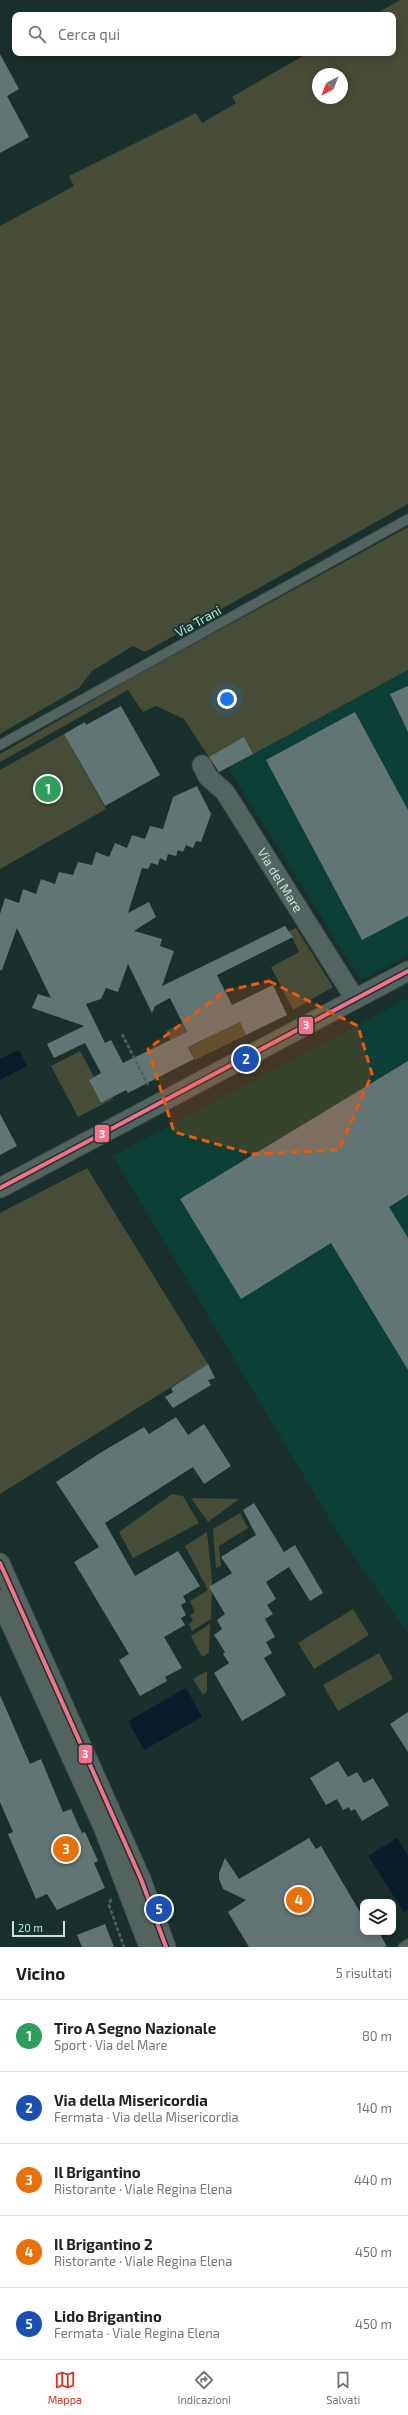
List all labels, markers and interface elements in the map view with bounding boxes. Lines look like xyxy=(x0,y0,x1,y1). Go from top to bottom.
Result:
search box xyxy=(12,12,396,56)
icon: search xyxy=(26,23,48,45)
text: Cerca qui xyxy=(58,25,120,43)
north arrow xyxy=(312,68,348,104)
street label: Via Trani xyxy=(172,602,224,640)
your location xyxy=(217,689,237,709)
pin: 1 xyxy=(35,774,61,804)
street label: Via del Mare xyxy=(254,845,306,915)
line badge: 3 xyxy=(298,1016,314,1035)
text: 3 xyxy=(303,1018,309,1031)
pin: 2 xyxy=(233,1044,259,1074)
line badge: 3 xyxy=(94,1124,110,1143)
text: 3 xyxy=(99,1127,105,1140)
line badge: 3 xyxy=(78,1744,93,1764)
text: 3 xyxy=(82,1747,88,1760)
pin: 3 xyxy=(53,1834,79,1864)
pin: 4 xyxy=(286,1885,312,1915)
pin: 5 xyxy=(146,1894,172,1924)
map controls xyxy=(360,1899,396,1935)
button: layers xyxy=(360,1899,396,1935)
scale bar xyxy=(12,1919,65,1938)
text: 20 m xyxy=(18,1921,43,1934)
text: Vicino xyxy=(16,1963,65,1983)
text: 5 risultati xyxy=(336,1965,392,1981)
text: Tiro A Segno Nazionale xyxy=(54,2019,216,2037)
text: 1 xyxy=(26,2028,32,2044)
text: 80 m xyxy=(362,2028,392,2044)
text: Sport · Via del Mare xyxy=(54,2037,168,2053)
text: Via della Misericordia xyxy=(54,2091,208,2109)
text: 2 xyxy=(25,2100,33,2116)
text: 140 m xyxy=(357,2100,392,2116)
text: Fermata · Via della Misericordia xyxy=(54,2109,239,2125)
text: Il Brigantino xyxy=(54,2163,141,2181)
text: 3 xyxy=(25,2172,33,2188)
text: 440 m xyxy=(354,2172,392,2188)
text: Ristorante · Viale Regina Elena xyxy=(54,2181,232,2197)
text: Il Brigantino 2 xyxy=(54,2235,153,2253)
text: 4 xyxy=(25,2244,33,2260)
text: 450 m xyxy=(355,2244,392,2260)
text: Ristorante · Viale Regina Elena xyxy=(54,2253,232,2269)
text: Lido Brigantino xyxy=(54,2307,162,2325)
text: 5 xyxy=(25,2316,33,2332)
text: 450 m xyxy=(355,2316,392,2332)
text: Fermata · Viale Regina Elena xyxy=(54,2325,220,2341)
tab: Mappa xyxy=(48,2369,82,2406)
tab: Indicazioni xyxy=(178,2369,231,2406)
tab: Salvati xyxy=(326,2369,360,2406)

